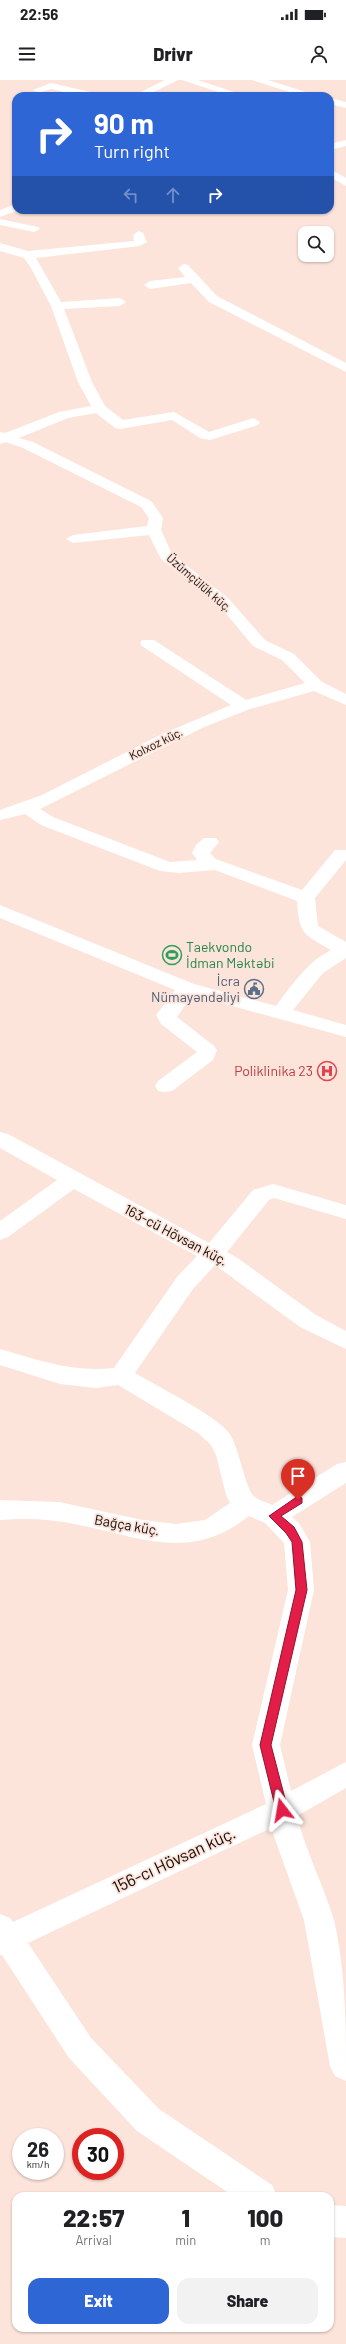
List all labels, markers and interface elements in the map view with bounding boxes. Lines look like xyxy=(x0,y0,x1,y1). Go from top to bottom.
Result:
text: 22:56 xyxy=(20,5,58,23)
icon: menu xyxy=(16,43,38,65)
text: Drivr xyxy=(153,43,193,65)
icon: person xyxy=(308,43,330,65)
text: 90 m xyxy=(94,106,154,140)
icon: right xyxy=(28,108,80,160)
text: Turn right xyxy=(94,140,170,162)
icon: left xyxy=(120,184,142,206)
icon: ahead xyxy=(162,184,184,206)
icon: right xyxy=(204,184,226,206)
map controls xyxy=(298,226,334,262)
button: search xyxy=(298,226,334,262)
street label: Üzümçülük küç. xyxy=(164,550,235,614)
street label: Kolxoz küç. xyxy=(126,724,185,762)
place label: Taekvondo İdman Məktəbi xyxy=(186,938,275,971)
sports icon: Taekvondo İdman Məktəbi xyxy=(161,944,183,966)
place label: İcra Nümayəndəliyi xyxy=(151,972,240,1005)
public building icon: İcra Nümayəndəliyi xyxy=(243,978,265,1000)
hospital icon: Poliklinika 23 xyxy=(316,1060,338,1082)
place label: Poliklinika 23 xyxy=(234,1062,313,1079)
street label: 163-cü Hövsan küç. xyxy=(122,1200,231,1269)
pin xyxy=(281,1459,315,1500)
icon: arrive xyxy=(287,1465,309,1487)
street label: Bağça küç. xyxy=(93,1510,161,1539)
position arrow xyxy=(261,1789,303,1831)
street label: 156-cı Hövsan küç. xyxy=(109,1822,238,1896)
speed limit sign: 30 xyxy=(72,2128,124,2180)
text: 26 xyxy=(27,2137,49,2161)
text: km/h xyxy=(27,2158,49,2170)
text: 22:57 xyxy=(63,2203,124,2232)
text: 1 xyxy=(181,2203,190,2232)
text: 100 xyxy=(247,2203,283,2232)
text: Arrival xyxy=(75,2232,112,2248)
text: min xyxy=(175,2232,196,2248)
text: m xyxy=(260,2232,271,2248)
button: Exit xyxy=(28,2278,169,2324)
button: Share xyxy=(177,2278,318,2324)

